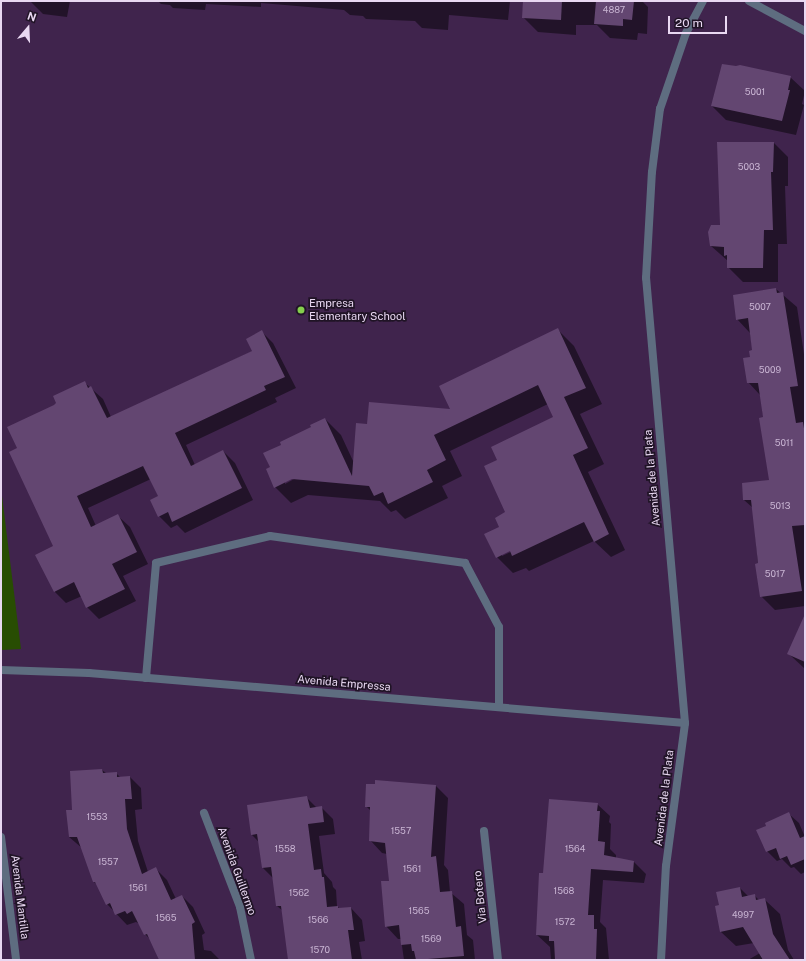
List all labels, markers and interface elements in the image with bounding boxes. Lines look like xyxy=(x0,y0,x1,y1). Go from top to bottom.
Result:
house number: 4887 xyxy=(603,5,625,15)
north arrow xyxy=(8,8,48,48)
scale bar xyxy=(670,8,729,34)
text: N xyxy=(26,10,38,24)
text: 20 m xyxy=(675,16,703,30)
house number: 5001 xyxy=(745,87,765,97)
house number: 5003 xyxy=(738,162,760,172)
place label: Empresa Elementary School xyxy=(309,297,406,323)
house number: 5007 xyxy=(749,302,771,312)
marker: Empresa Elementary School xyxy=(296,305,306,315)
house number: 5009 xyxy=(759,365,781,375)
street label: Avenida de la Plata xyxy=(641,429,663,527)
house number: 5011 xyxy=(775,438,793,448)
house number: 5013 xyxy=(770,501,790,511)
house number: 5017 xyxy=(765,569,785,579)
street label: Avenida Empressa xyxy=(297,672,391,694)
street label: Avenida de la Plata xyxy=(652,749,676,847)
house number: 1553 xyxy=(87,812,107,822)
street label: Avenida Guillermo xyxy=(215,825,259,917)
house number: 1557 xyxy=(391,826,411,836)
house number: 1558 xyxy=(274,844,296,854)
house number: 1564 xyxy=(565,844,585,854)
street label: Avenida Mantilla xyxy=(8,854,32,940)
house number: 1557 xyxy=(98,857,118,867)
house number: 1561 xyxy=(403,864,421,874)
street label: Via Botero xyxy=(471,870,489,924)
house number: 1561 xyxy=(129,883,147,893)
house number: 1568 xyxy=(554,886,574,896)
house number: 1562 xyxy=(289,888,309,898)
house number: 1565 xyxy=(409,906,429,916)
house number: 4997 xyxy=(732,910,754,920)
house number: 1565 xyxy=(156,913,176,923)
house number: 1566 xyxy=(308,915,328,925)
house number: 1572 xyxy=(555,917,575,927)
house number: 1569 xyxy=(421,934,441,944)
house number: 1570 xyxy=(310,945,330,955)

